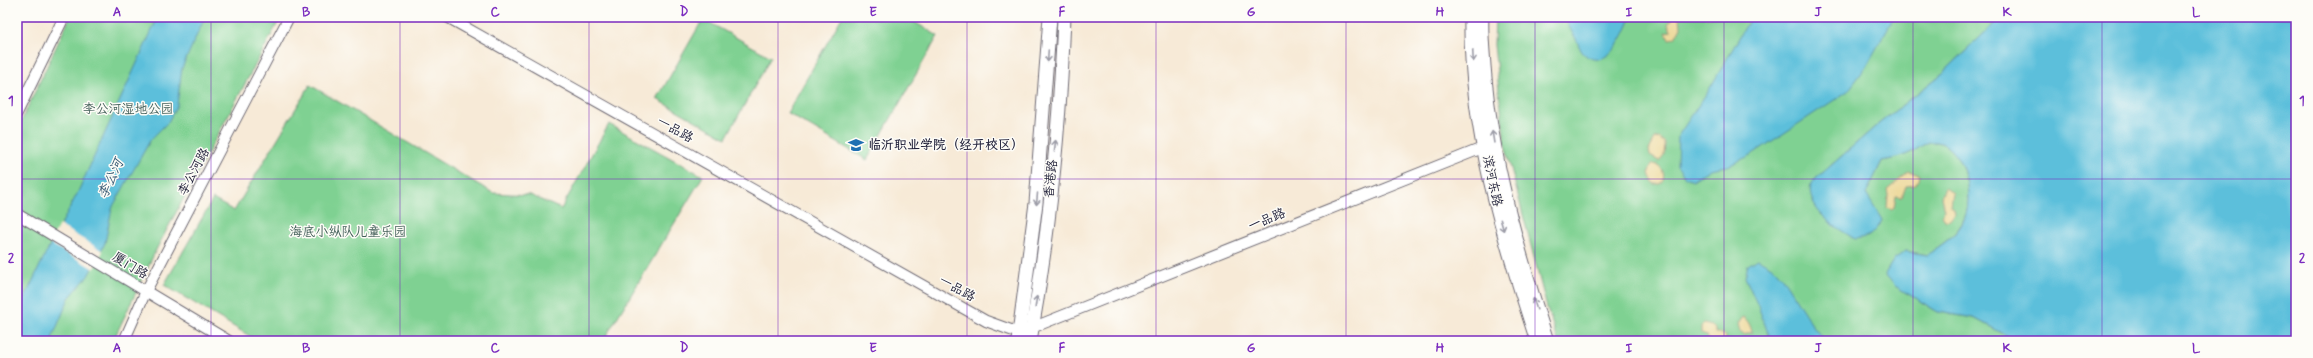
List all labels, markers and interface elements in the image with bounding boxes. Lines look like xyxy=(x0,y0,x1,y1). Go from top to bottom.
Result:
text: A xyxy=(113,4,121,21)
text: B xyxy=(302,4,311,21)
text: C xyxy=(490,4,500,21)
text: D xyxy=(680,4,689,21)
text: E xyxy=(869,4,877,21)
text: F xyxy=(1059,4,1066,21)
text: G xyxy=(1247,4,1256,21)
text: H xyxy=(1436,4,1445,21)
text: I xyxy=(1626,4,1633,21)
text: J xyxy=(1814,4,1822,21)
text: K xyxy=(2002,4,2012,21)
text: L xyxy=(2192,4,2201,21)
one-way arrow xyxy=(1044,49,1052,62)
one-way arrow xyxy=(1470,49,1477,62)
text: 1 xyxy=(8,93,14,110)
text: 1 xyxy=(2299,93,2305,110)
park label: 李公河湿地公园 xyxy=(82,101,174,118)
street label: 一品路 xyxy=(654,113,696,147)
one-way arrow xyxy=(1489,131,1497,144)
school or university icon: 临沂职业学院（经开校区） xyxy=(847,136,865,154)
place label: 临沂职业学院（经开校区） xyxy=(868,137,1024,154)
one-way arrow xyxy=(1051,140,1058,153)
street label: 李公河路 xyxy=(174,145,214,199)
water label: 李公河 xyxy=(94,154,129,202)
street label: 滨河东路 xyxy=(1478,154,1506,208)
street label: 香港路 xyxy=(1041,159,1061,199)
one-way arrow xyxy=(1033,193,1040,206)
street label: 一品路 xyxy=(1246,205,1288,235)
one-way arrow xyxy=(1499,218,1506,231)
park label: 海底小纵队儿童乐园 xyxy=(289,224,407,241)
street label: 厦门路 xyxy=(109,249,151,283)
text: 2 xyxy=(8,250,15,267)
text: 2 xyxy=(2299,250,2306,267)
street label: 一品路 xyxy=(936,272,978,306)
one-way arrow xyxy=(1032,296,1040,309)
one-way arrow xyxy=(1531,298,1538,311)
text: A xyxy=(113,340,121,357)
text: B xyxy=(302,340,311,357)
text: C xyxy=(490,340,500,357)
text: D xyxy=(680,340,689,357)
text: E xyxy=(869,340,877,357)
text: F xyxy=(1059,340,1066,357)
text: G xyxy=(1247,340,1256,357)
text: H xyxy=(1436,340,1445,357)
text: I xyxy=(1626,340,1633,357)
text: J xyxy=(1814,340,1822,357)
text: K xyxy=(2002,340,2012,357)
text: L xyxy=(2192,340,2201,357)

